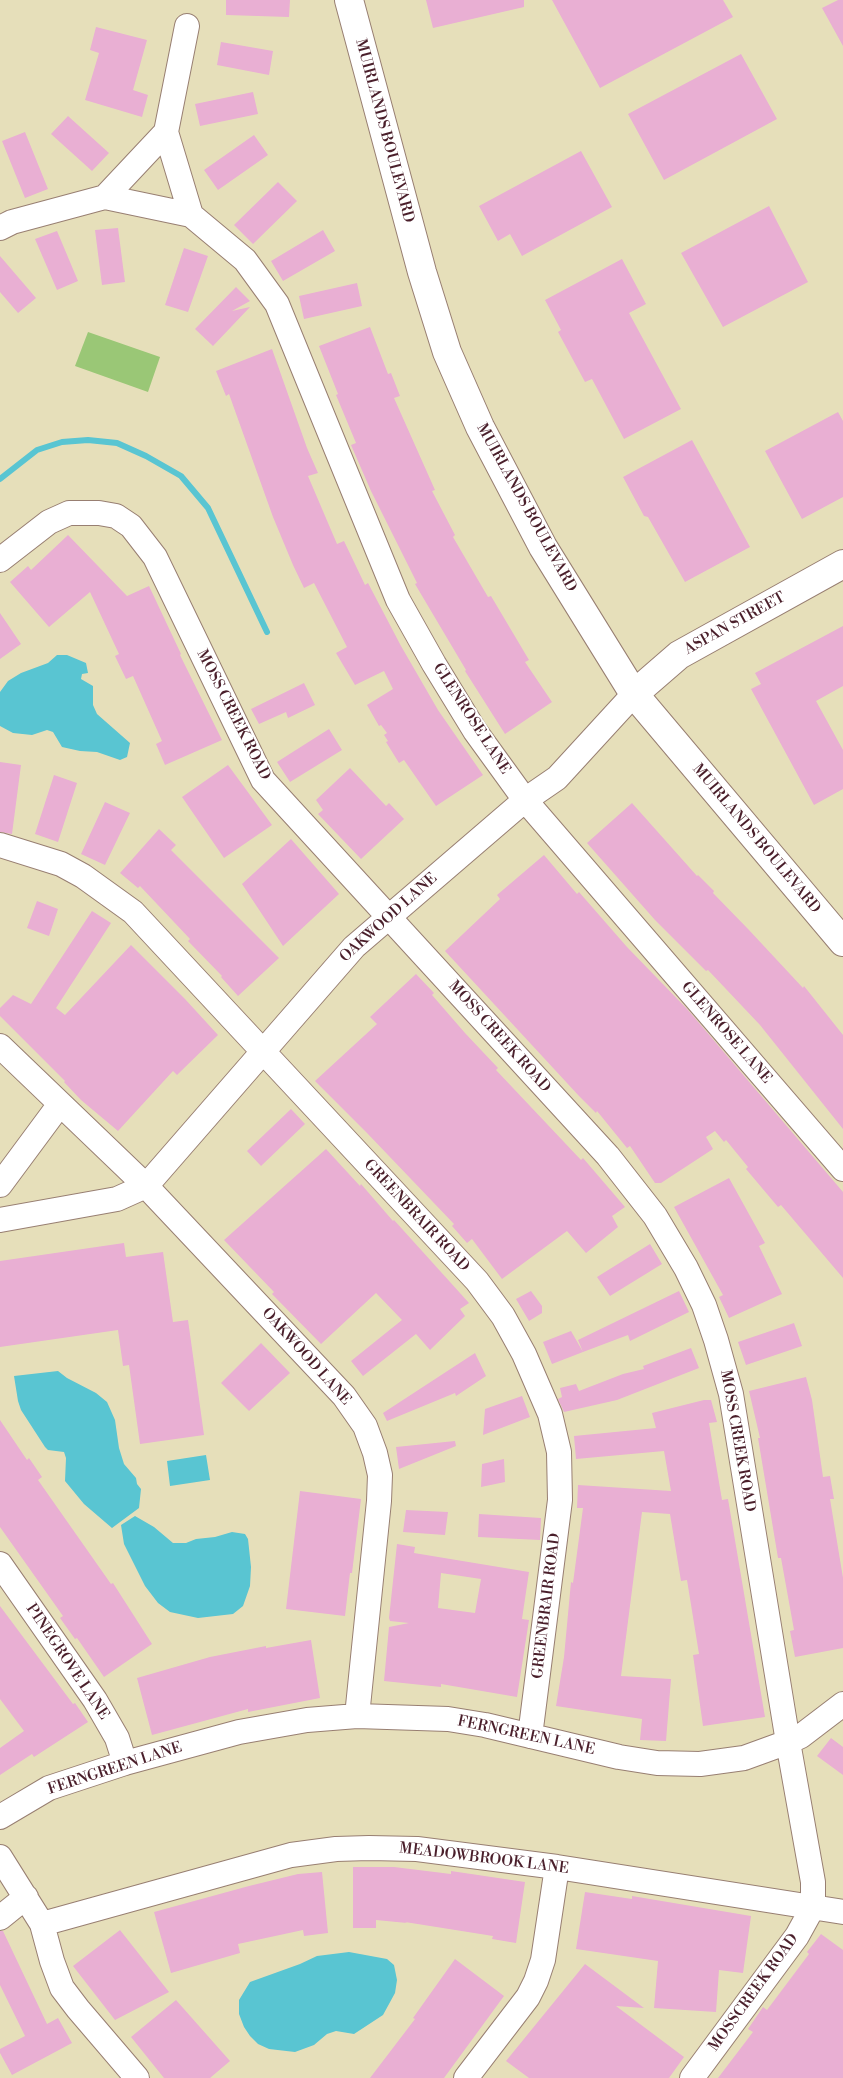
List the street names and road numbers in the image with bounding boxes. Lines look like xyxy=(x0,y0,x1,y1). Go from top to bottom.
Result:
street label: MUIRLANDS BOULEVARD xyxy=(351,37,417,225)
street label: MUIRLANDS BOULEVARD xyxy=(472,421,580,595)
street label: ASPAN STREET xyxy=(681,589,789,659)
street label: MOSS CREEK ROAD xyxy=(192,647,274,783)
street label: GLENROSE LANE xyxy=(428,660,514,778)
street label: MUIRLANDS BOULEVARD xyxy=(688,761,824,917)
street label: OAKWOOD LANE xyxy=(337,870,441,966)
street label: MOSS CREEK ROAD xyxy=(444,977,554,1097)
street label: GLENROSE LANE xyxy=(677,978,775,1088)
street label: GREENBRAIR ROAD xyxy=(359,1156,473,1276)
street label: OAKWOOD LANE xyxy=(258,1305,354,1409)
street label: MOSS CREEK ROAD xyxy=(716,1369,758,1513)
street label: GREENBRAIR ROAD xyxy=(529,1532,565,1680)
street label: PINEGROVE LANE xyxy=(22,1601,112,1723)
street label: FERNGREEN LANE xyxy=(456,1713,596,1759)
street label: FERNGREEN LANE xyxy=(46,1739,184,1799)
street label: MEADOWBROOK LANE xyxy=(398,1840,570,1878)
street label: MOSSCREEK ROAD xyxy=(705,1931,803,2055)

